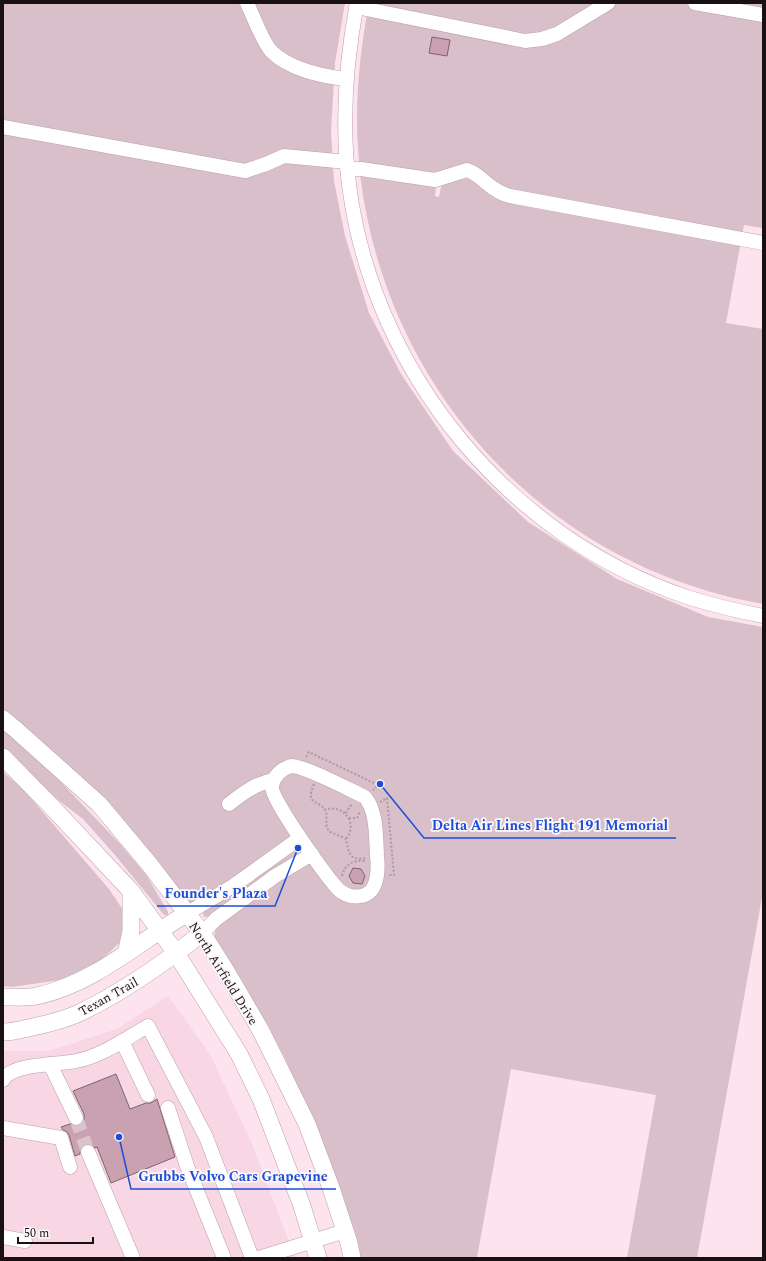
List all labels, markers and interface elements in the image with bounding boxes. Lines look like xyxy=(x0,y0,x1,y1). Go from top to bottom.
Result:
callout: Delta Air Lines Flight 191 Memorial xyxy=(424,812,676,838)
text: Delta Air Lines Flight 191 Memorial xyxy=(432,815,669,836)
callout: Founder's Plaza xyxy=(157,880,275,906)
text: Founder's Plaza xyxy=(165,883,268,904)
street label: North Airfield Drive xyxy=(183,918,263,1029)
street label: Texan Trail xyxy=(75,972,142,1022)
callout: Grubbs Volvo Cars Grapevine xyxy=(131,1163,336,1189)
text: Grubbs Volvo Cars Grapevine xyxy=(138,1166,328,1187)
scale bar xyxy=(18,1219,93,1245)
text: 50 m xyxy=(24,1224,49,1243)

